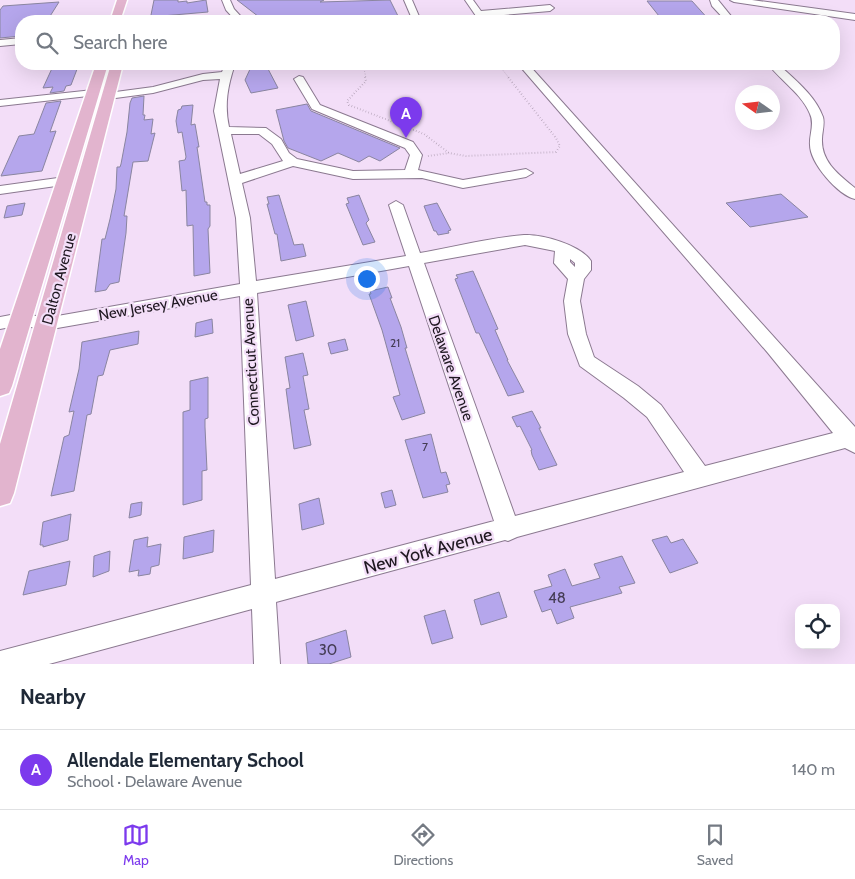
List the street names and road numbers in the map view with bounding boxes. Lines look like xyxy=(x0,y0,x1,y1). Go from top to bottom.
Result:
street label: Dalton Avenue xyxy=(38,231,80,327)
street label: New Jersey Avenue xyxy=(97,286,219,324)
street label: Connecticut Avenue xyxy=(239,298,263,426)
street label: Delaware Avenue xyxy=(425,313,478,423)
street label: New York Avenue xyxy=(361,523,495,579)

